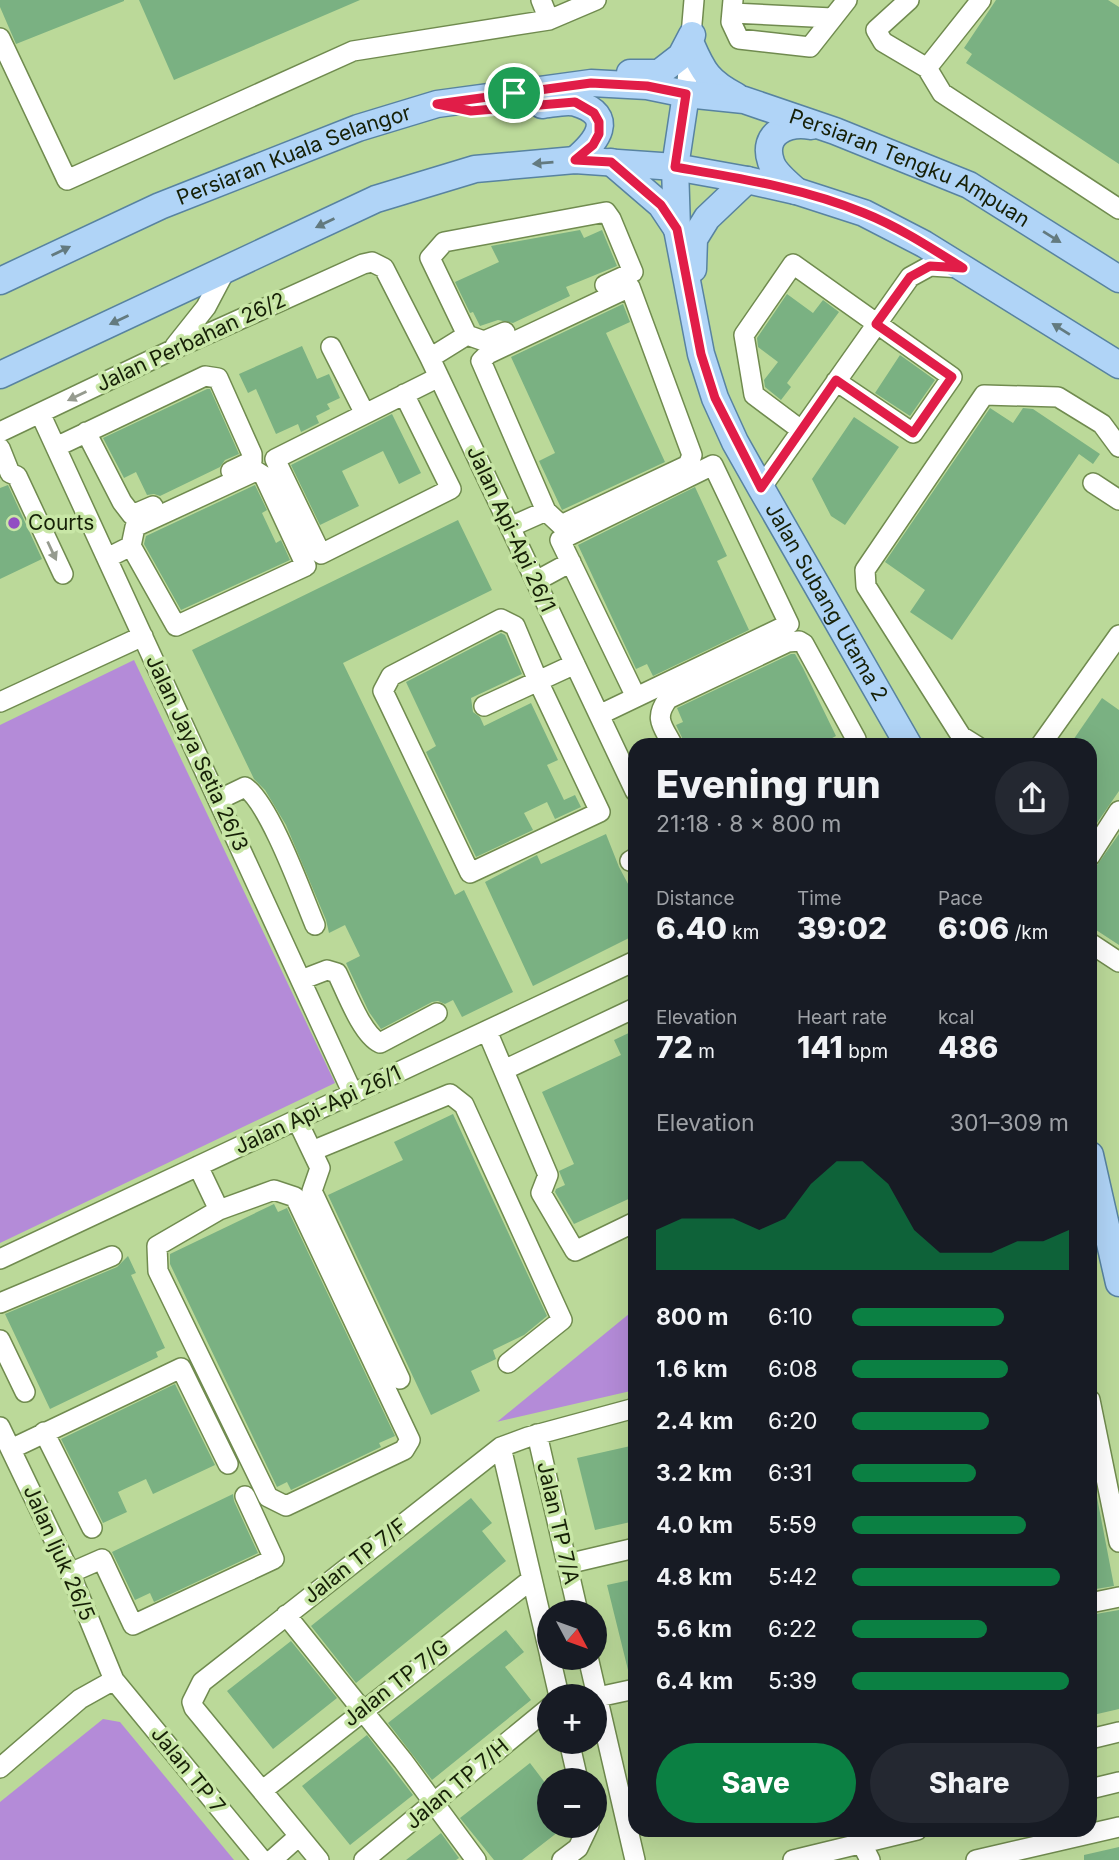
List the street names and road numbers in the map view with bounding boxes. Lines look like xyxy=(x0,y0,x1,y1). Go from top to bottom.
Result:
street label: Persiaran Kuala Selangor xyxy=(173,100,414,210)
street label: Persiaran Tengku Ampuan xyxy=(786,103,1035,232)
street label: Jalan Perbahan 26/2 xyxy=(92,287,290,396)
street label: Jalan Api-Api 26/1 xyxy=(462,442,561,616)
street label: Jalan Subang Utama 2 xyxy=(760,498,894,705)
street label: Jalan Jaya Setia 26/3 xyxy=(141,651,254,855)
street label: Jalan Api-Api 26/1 xyxy=(231,1060,405,1159)
street label: Jalan TP 7/A xyxy=(532,1459,585,1587)
street label: Jalan Ijuk 26/5 xyxy=(18,1481,101,1624)
street label: Jalan TP 7/F xyxy=(298,1513,411,1609)
street label: Jalan TP 7/G xyxy=(338,1634,453,1732)
street label: Jalan TP 7 xyxy=(146,1722,231,1818)
street label: Jalan TP 7/H xyxy=(400,1733,513,1834)

